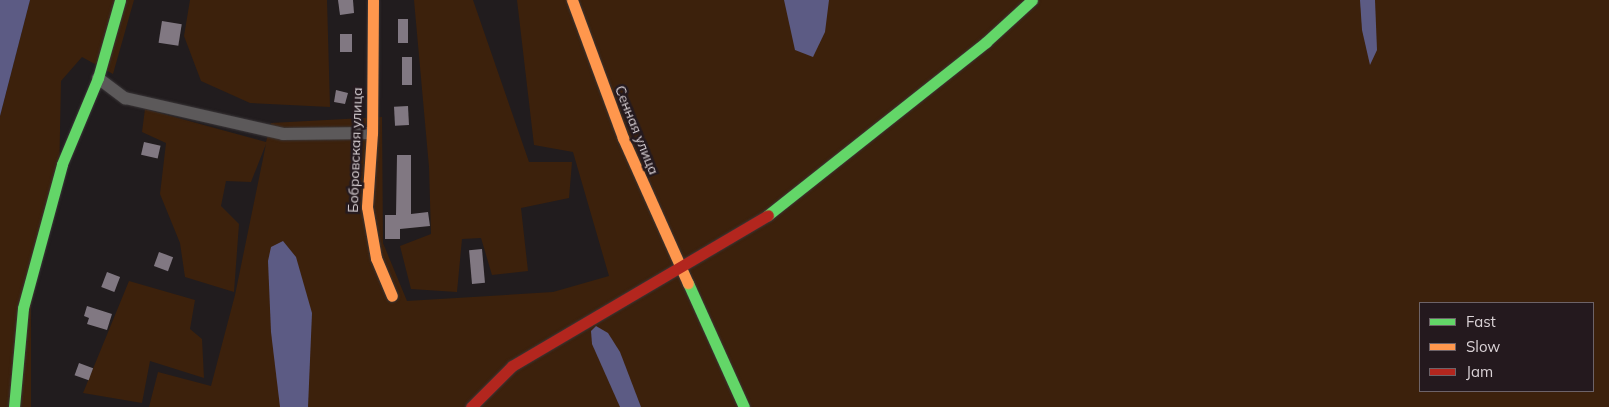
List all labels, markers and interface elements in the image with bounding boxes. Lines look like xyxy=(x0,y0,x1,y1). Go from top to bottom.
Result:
street label: Сенная улица xyxy=(611,83,663,177)
street label: Бобровская улица xyxy=(344,87,366,213)
legend xyxy=(1419,302,1594,392)
text: Fast xyxy=(1466,312,1496,331)
text: Slow xyxy=(1466,337,1500,356)
text: Jam xyxy=(1466,362,1493,381)

